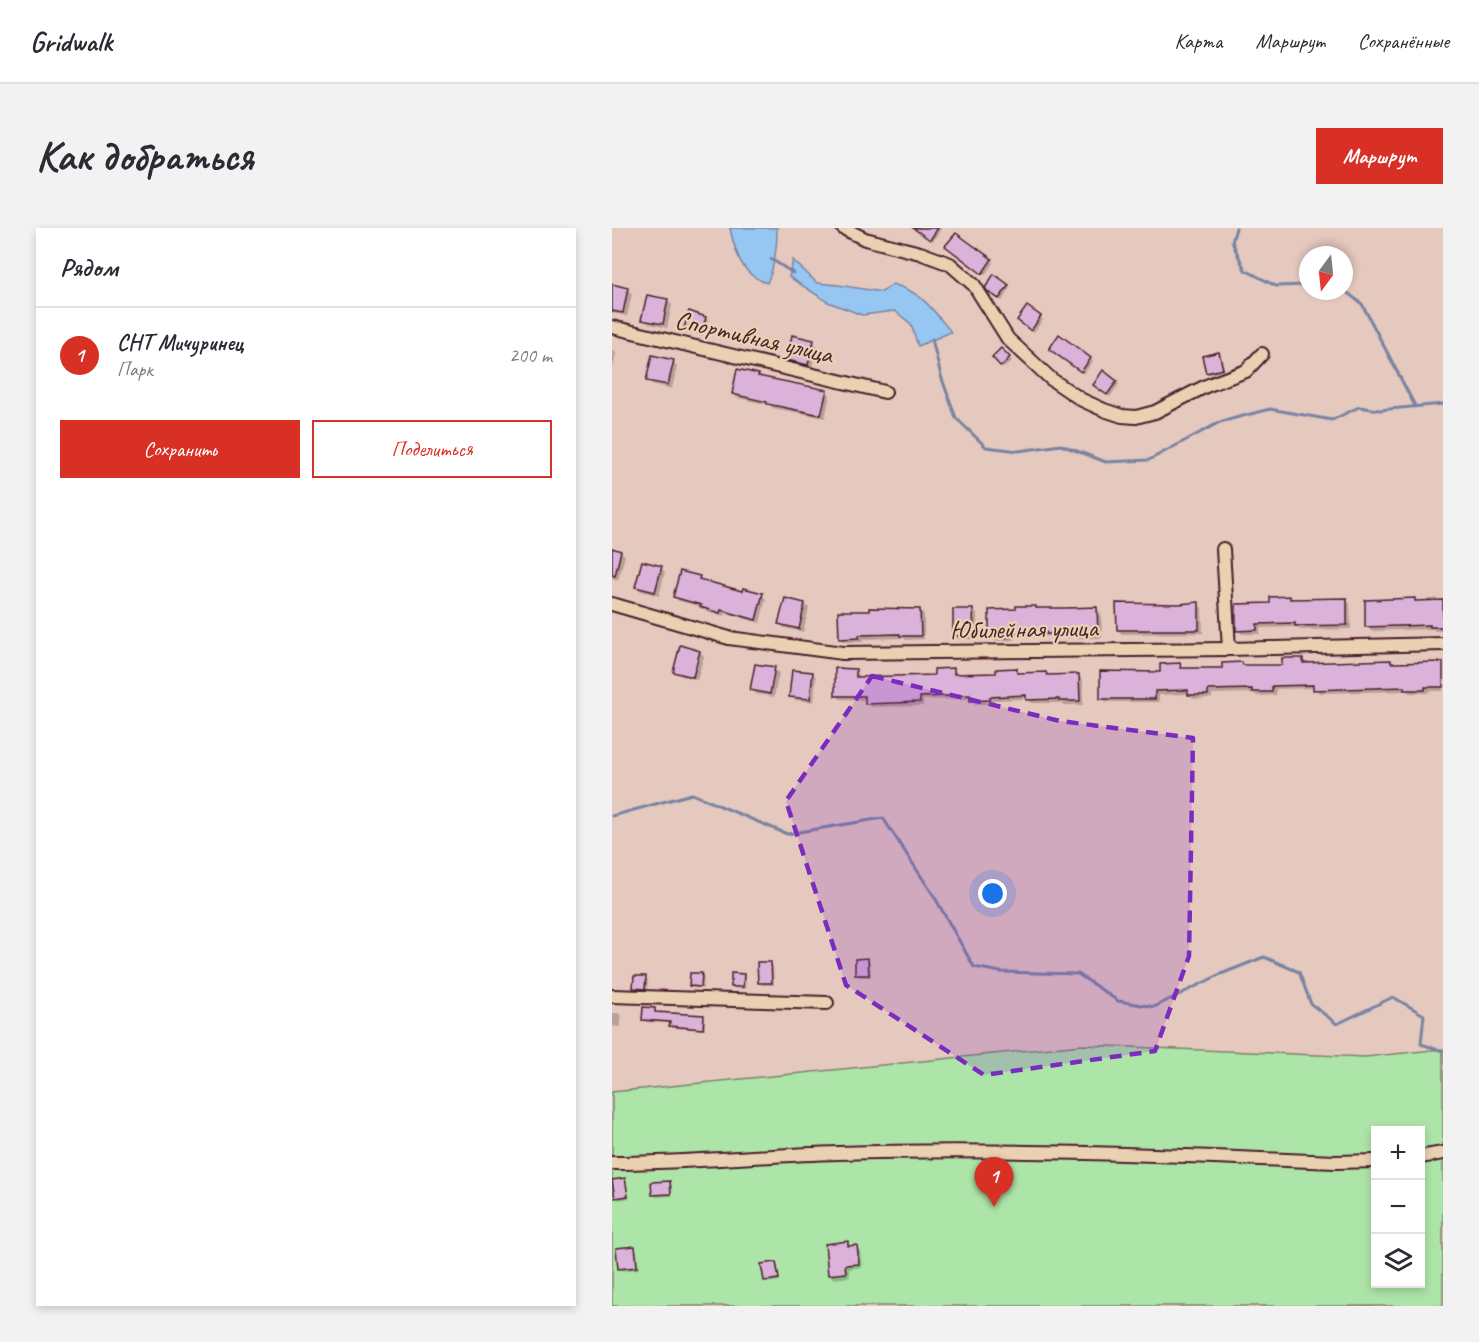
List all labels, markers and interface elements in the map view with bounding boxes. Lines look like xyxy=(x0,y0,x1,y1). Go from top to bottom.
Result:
text: Gridwalk xyxy=(30,24,112,59)
text: Карта xyxy=(1174,28,1223,54)
text: Маршрут xyxy=(1256,28,1325,54)
text: Сохранённые xyxy=(1358,28,1449,54)
button: Маршрут xyxy=(1316,128,1443,184)
text: Как добраться xyxy=(36,130,253,183)
north arrow xyxy=(1299,246,1353,300)
text: Рядом xyxy=(60,251,118,284)
street label: Спортивная улица xyxy=(672,303,838,372)
text: СНТ Мичуринец xyxy=(117,329,244,357)
text: 1 xyxy=(75,343,84,368)
text: 200 m xyxy=(509,343,552,368)
text: Парк xyxy=(117,357,153,382)
button: Сохранить xyxy=(60,420,300,478)
button: Поделиться xyxy=(312,420,552,478)
street label: Юбилейная улица xyxy=(950,611,1100,647)
your location xyxy=(978,879,1007,908)
map controls xyxy=(1371,1126,1425,1288)
button: + xyxy=(1371,1126,1425,1180)
pin: 1 xyxy=(974,1158,1013,1207)
button: − xyxy=(1371,1180,1425,1234)
button: layers xyxy=(1371,1234,1425,1288)

